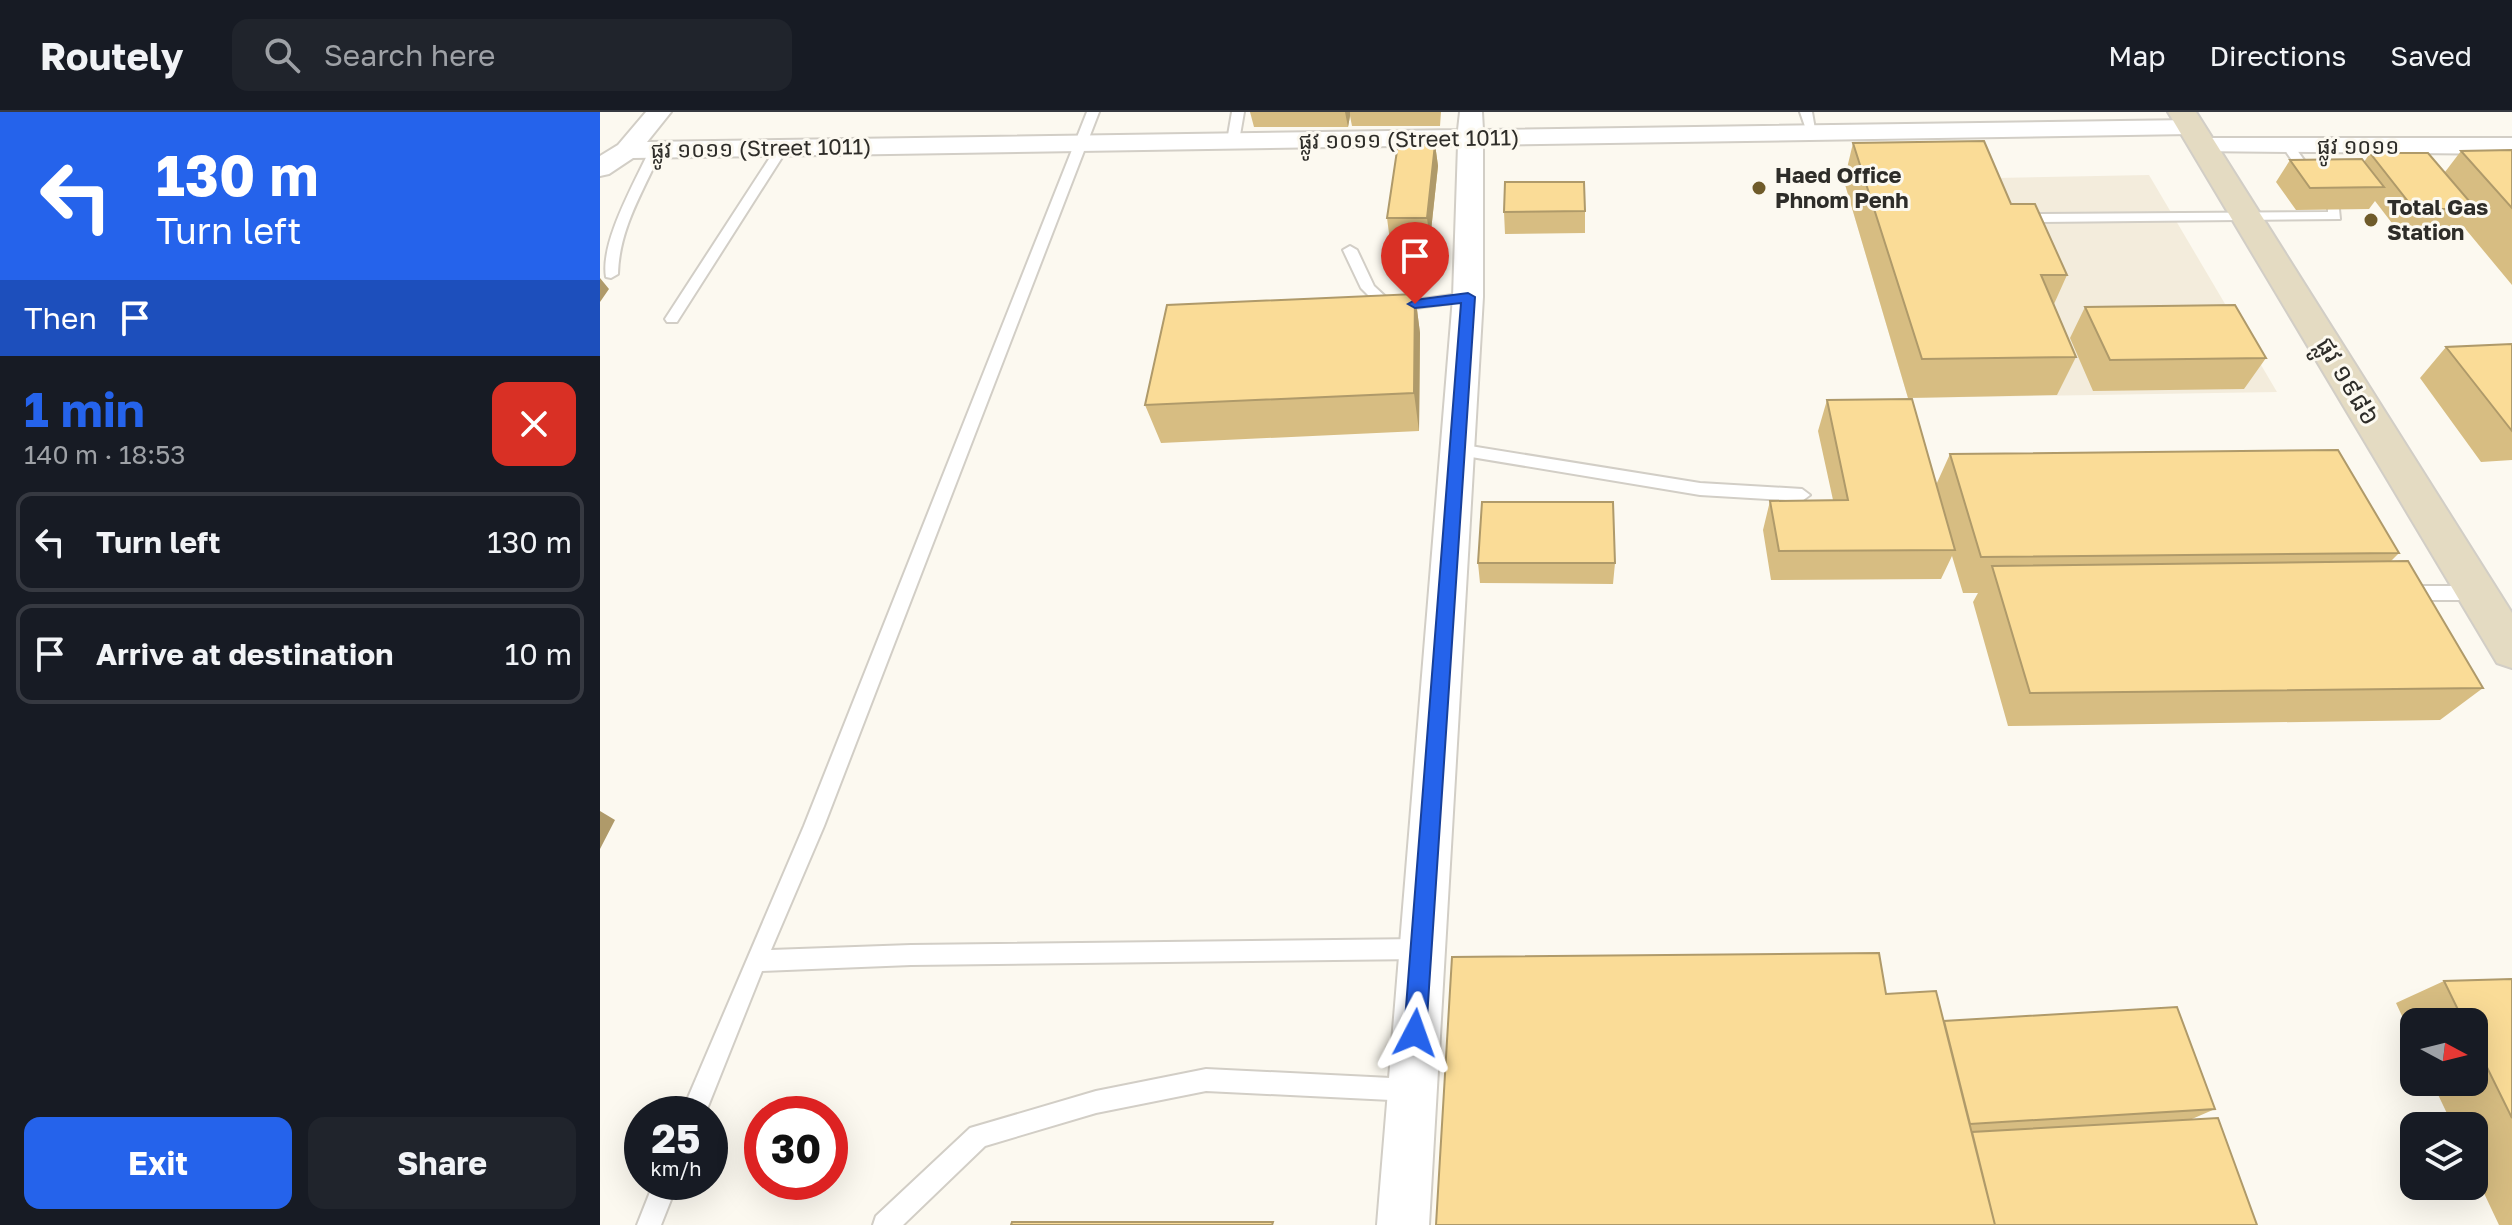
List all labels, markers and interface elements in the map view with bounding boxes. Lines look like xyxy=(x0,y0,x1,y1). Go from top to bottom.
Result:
search box xyxy=(232,19,792,91)
text: Routely xyxy=(40,33,184,78)
icon: search xyxy=(260,33,304,77)
text: Search here xyxy=(324,37,496,73)
text: Map xyxy=(2108,39,2165,72)
text: Directions xyxy=(2209,39,2346,72)
text: Saved xyxy=(2390,39,2472,72)
street label: ផ្លូវ ១០១១ (Street 1011) xyxy=(1298,123,1520,161)
street label: ផ្លូវ ១០១១ (Street 1011) xyxy=(650,132,872,170)
street label: ផ្លូវ ១០១១ xyxy=(2317,132,2399,167)
text: 130 m xyxy=(156,141,318,208)
icon: left xyxy=(24,144,128,248)
place label: Haed Office Phnom Penh xyxy=(1775,161,1908,213)
marker: Haed Office Phnom Penh xyxy=(1750,179,1768,197)
place label: Total Gas Station xyxy=(2387,193,2488,245)
text: Turn left xyxy=(156,209,302,252)
marker: Total Gas Station xyxy=(2362,211,2380,229)
pin xyxy=(1381,222,1449,304)
icon: arrive xyxy=(1393,234,1437,278)
icon: arrive xyxy=(113,296,157,340)
text: Then xyxy=(24,300,97,336)
street label: ផ្លូវ ១៩៨៦ xyxy=(2303,331,2387,435)
text: 1 min xyxy=(24,380,145,438)
button: close xyxy=(492,382,576,466)
text: 140 m · 18:53 xyxy=(24,439,185,470)
icon: left xyxy=(28,520,72,564)
text: Turn left xyxy=(96,524,221,560)
text: 130 m xyxy=(487,524,572,560)
icon: arrive xyxy=(28,632,72,676)
text: Arrive at destination xyxy=(96,636,393,672)
text: 10 m xyxy=(505,636,572,672)
position arrow xyxy=(1373,991,1457,1075)
north arrow xyxy=(2400,1008,2488,1096)
map controls xyxy=(2400,1008,2488,1200)
speed limit sign: 30 xyxy=(744,1096,848,1200)
button: layers xyxy=(2400,1112,2488,1200)
text: 25 xyxy=(652,1114,700,1162)
button: Exit xyxy=(24,1117,292,1209)
button: Share xyxy=(308,1117,576,1209)
text: km/h xyxy=(651,1156,701,1180)

